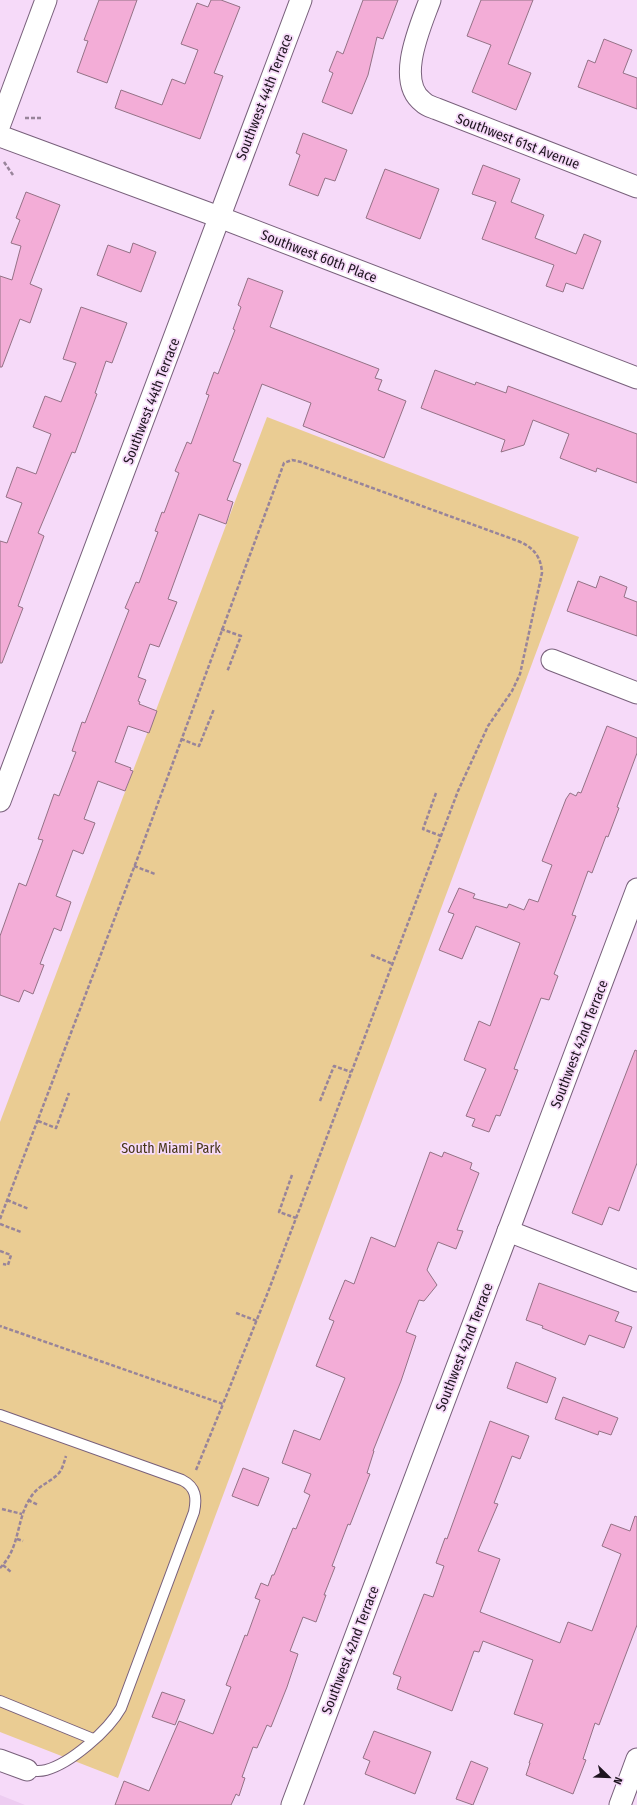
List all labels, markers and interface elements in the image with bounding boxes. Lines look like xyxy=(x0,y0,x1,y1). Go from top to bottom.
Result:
street label: Southwest 44th Terrace xyxy=(233,32,296,163)
street label: Southwest 61st Avenue xyxy=(454,110,582,173)
street label: Southwest 60th Place xyxy=(258,226,380,287)
street label: Southwest 44th Terrace xyxy=(120,336,183,467)
street label: Southwest 42nd Terrace xyxy=(547,978,612,1111)
park label: South Miami Park xyxy=(121,1140,221,1157)
street label: Southwest 42nd Terrace xyxy=(432,1281,497,1414)
street label: Southwest 42nd Terrace xyxy=(318,1584,383,1717)
north arrow xyxy=(589,1757,629,1797)
text: N xyxy=(610,1775,625,1786)

